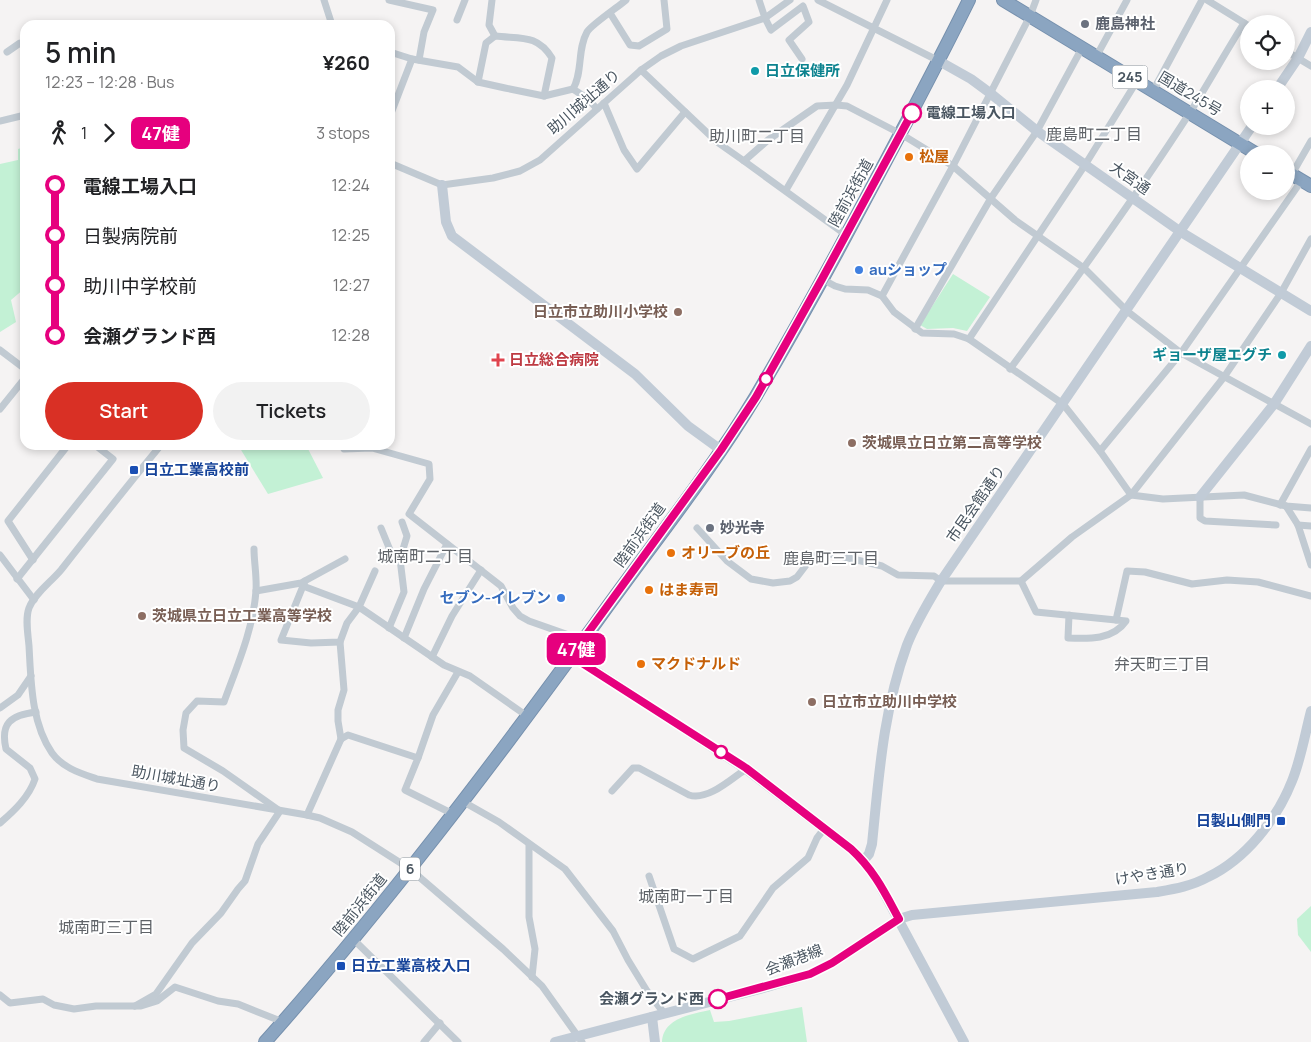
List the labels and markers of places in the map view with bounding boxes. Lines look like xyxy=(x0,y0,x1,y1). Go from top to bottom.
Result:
place label: 鹿島神社 xyxy=(1095,13,1155,34)
marker: 鹿島神社 xyxy=(1079,18,1091,30)
place label: 日立保健所 xyxy=(765,60,840,81)
marker: 日立保健所 xyxy=(749,65,761,77)
place label: 電線工場入口 xyxy=(926,102,1016,123)
marker: 電線工場入口 xyxy=(902,103,922,123)
place label: 松屋 xyxy=(919,146,949,167)
marker: 松屋 xyxy=(903,151,915,163)
place label: auショップ xyxy=(869,259,947,280)
marker: auショップ xyxy=(853,264,865,276)
place label: 日立市立助川小学校 xyxy=(533,301,668,322)
marker: 日立市立助川小学校 xyxy=(672,306,684,318)
place label: ギョーザ屋エグチ xyxy=(1152,344,1272,365)
place label: 日立総合病院 xyxy=(509,349,599,370)
marker: ギョーザ屋エグチ xyxy=(1276,349,1288,361)
marker: 日立総合病院 xyxy=(491,353,505,367)
unlabelled marker xyxy=(759,372,773,386)
place label: 茨城県立日立第二高等学校 xyxy=(862,432,1042,453)
marker: 茨城県立日立第二高等学校 xyxy=(846,437,858,449)
place label: 日立工業高校前 xyxy=(144,459,249,480)
marker: 日立工業高校前 xyxy=(128,464,140,476)
place label: 妙光寺 xyxy=(720,517,765,538)
marker: 妙光寺 xyxy=(704,522,716,534)
place label: オリーブの丘 xyxy=(681,542,770,563)
marker: オリーブの丘 xyxy=(665,547,677,559)
place label: はま寿司 xyxy=(659,579,719,600)
marker: はま寿司 xyxy=(643,584,655,596)
place label: セブン-イレブン xyxy=(440,587,551,608)
marker: セブン-イレブン xyxy=(555,592,567,604)
place label: 茨城県立日立工業高等学校 xyxy=(152,605,332,626)
marker: 茨城県立日立工業高等学校 xyxy=(136,610,148,622)
place label: マクドナルド xyxy=(651,653,741,674)
marker: マクドナルド xyxy=(635,658,647,670)
place label: 日立市立助川中学校 xyxy=(822,691,957,712)
marker: 日立市立助川中学校 xyxy=(806,696,818,708)
unlabelled marker xyxy=(714,745,728,759)
place label: 日製山側門 xyxy=(1196,810,1271,831)
marker: 日製山側門 xyxy=(1275,815,1287,827)
place label: 日立工業高校入口 xyxy=(351,955,471,976)
marker: 日立工業高校入口 xyxy=(335,960,347,972)
place label: 会瀬グランド西 xyxy=(599,988,704,1009)
marker: 会瀬グランド西 xyxy=(708,989,728,1009)

